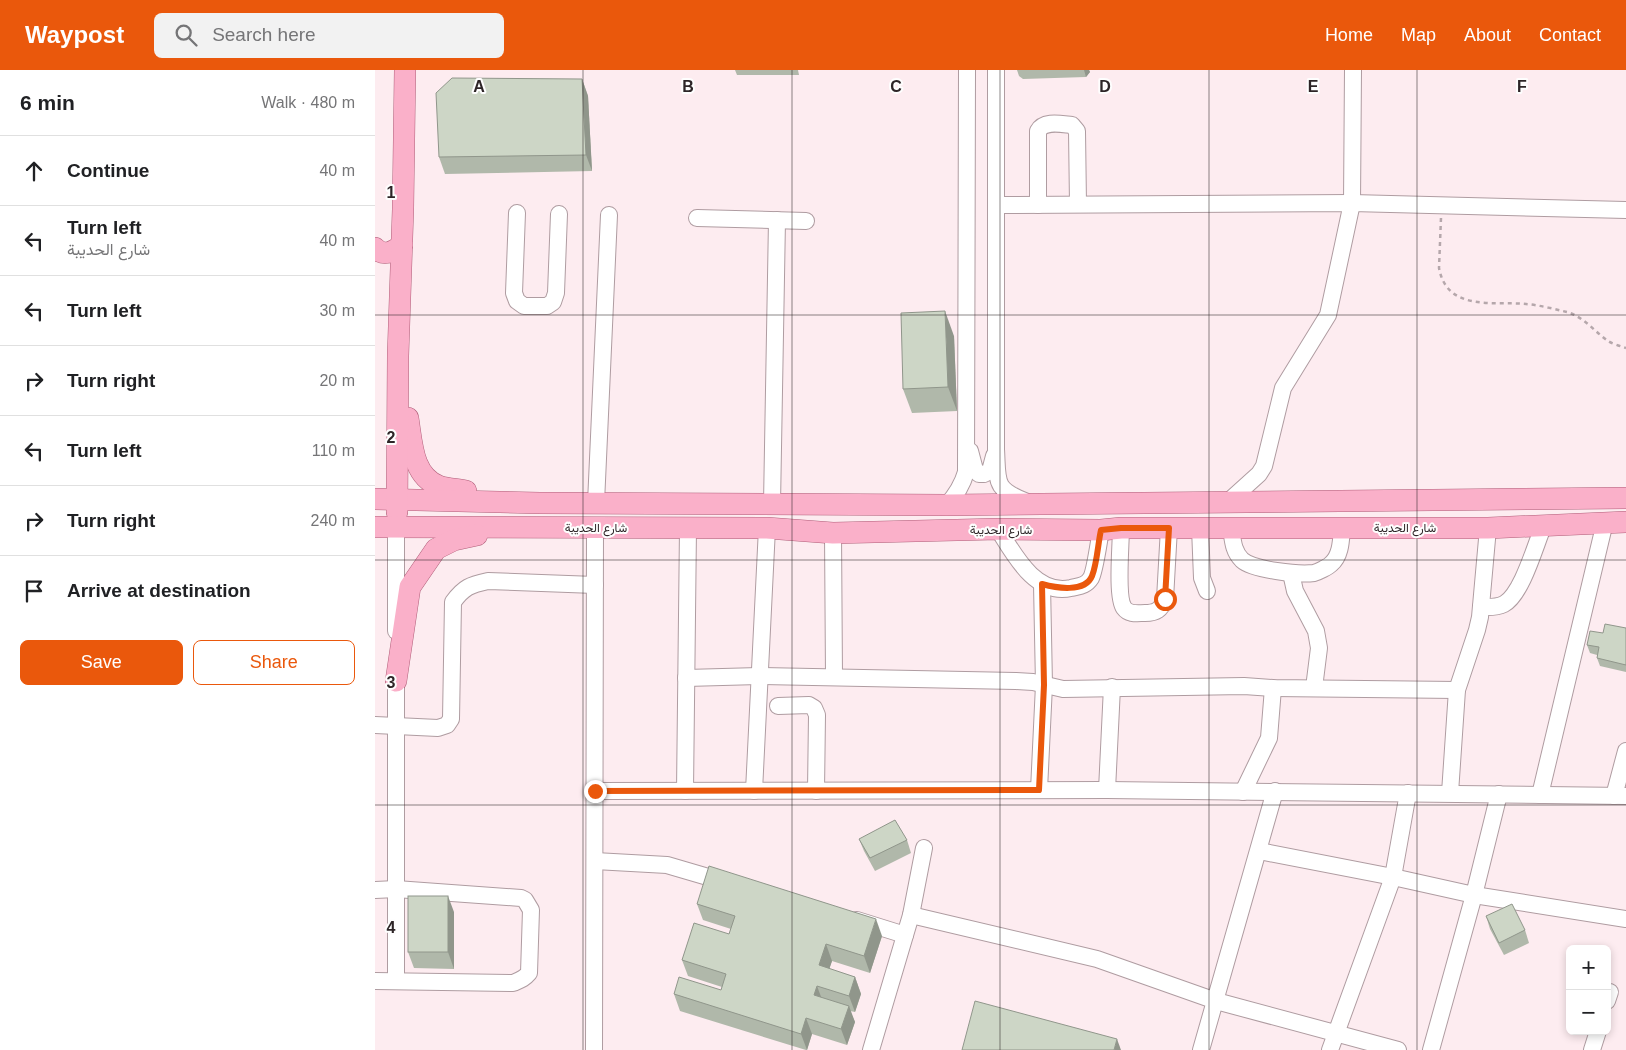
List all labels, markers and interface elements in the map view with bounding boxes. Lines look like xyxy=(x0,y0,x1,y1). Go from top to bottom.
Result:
search box xyxy=(154,13,504,58)
text: Waypost xyxy=(25,21,124,48)
icon: search xyxy=(172,21,200,49)
text: Search here xyxy=(212,24,316,45)
text: Home xyxy=(1325,25,1373,45)
text: Map xyxy=(1401,25,1436,45)
text: About xyxy=(1464,25,1511,45)
text: Contact xyxy=(1539,25,1601,45)
text: A xyxy=(473,78,485,95)
text: B xyxy=(682,78,694,95)
text: C xyxy=(890,78,902,95)
text: D xyxy=(1099,78,1111,95)
text: E xyxy=(1308,78,1319,95)
text: F xyxy=(1517,78,1527,95)
text: 6 min xyxy=(20,91,75,114)
text: Walk · 480 m xyxy=(261,94,355,111)
icon: ahead xyxy=(20,157,48,185)
text: Continue xyxy=(67,160,149,181)
text: 40 m xyxy=(319,162,355,179)
text: 1 xyxy=(387,184,396,201)
text: Turn left xyxy=(67,217,142,238)
icon: left xyxy=(20,227,48,255)
text: 40 m xyxy=(319,232,355,249)
text: شارع الحديبة xyxy=(67,241,150,258)
icon: left xyxy=(20,297,48,325)
text: Turn left xyxy=(67,300,142,321)
text: 30 m xyxy=(319,302,355,319)
icon: right xyxy=(20,367,48,395)
text: Turn right xyxy=(67,370,155,391)
text: 20 m xyxy=(319,372,355,389)
text: 2 xyxy=(387,429,396,446)
icon: left xyxy=(20,437,48,465)
text: Turn left xyxy=(67,440,142,461)
text: 110 m xyxy=(312,442,355,459)
icon: right xyxy=(20,507,48,535)
text: Turn right xyxy=(67,510,155,531)
text: 240 m xyxy=(311,512,355,529)
street label: شارع الحديبة xyxy=(565,521,627,537)
street label: شارع الحديبة xyxy=(1374,521,1436,537)
street label: شارع الحديبة xyxy=(970,523,1032,539)
icon: arrive xyxy=(20,577,48,605)
text: Arrive at destination xyxy=(67,580,251,601)
route start xyxy=(1154,588,1177,611)
button: Save xyxy=(20,640,183,685)
button: Share xyxy=(193,640,355,685)
text: 3 xyxy=(387,674,396,691)
route end xyxy=(584,780,607,803)
text: 4 xyxy=(387,919,396,936)
map controls xyxy=(1566,945,1611,1035)
button: + xyxy=(1566,945,1611,990)
button: − xyxy=(1566,990,1611,1035)

